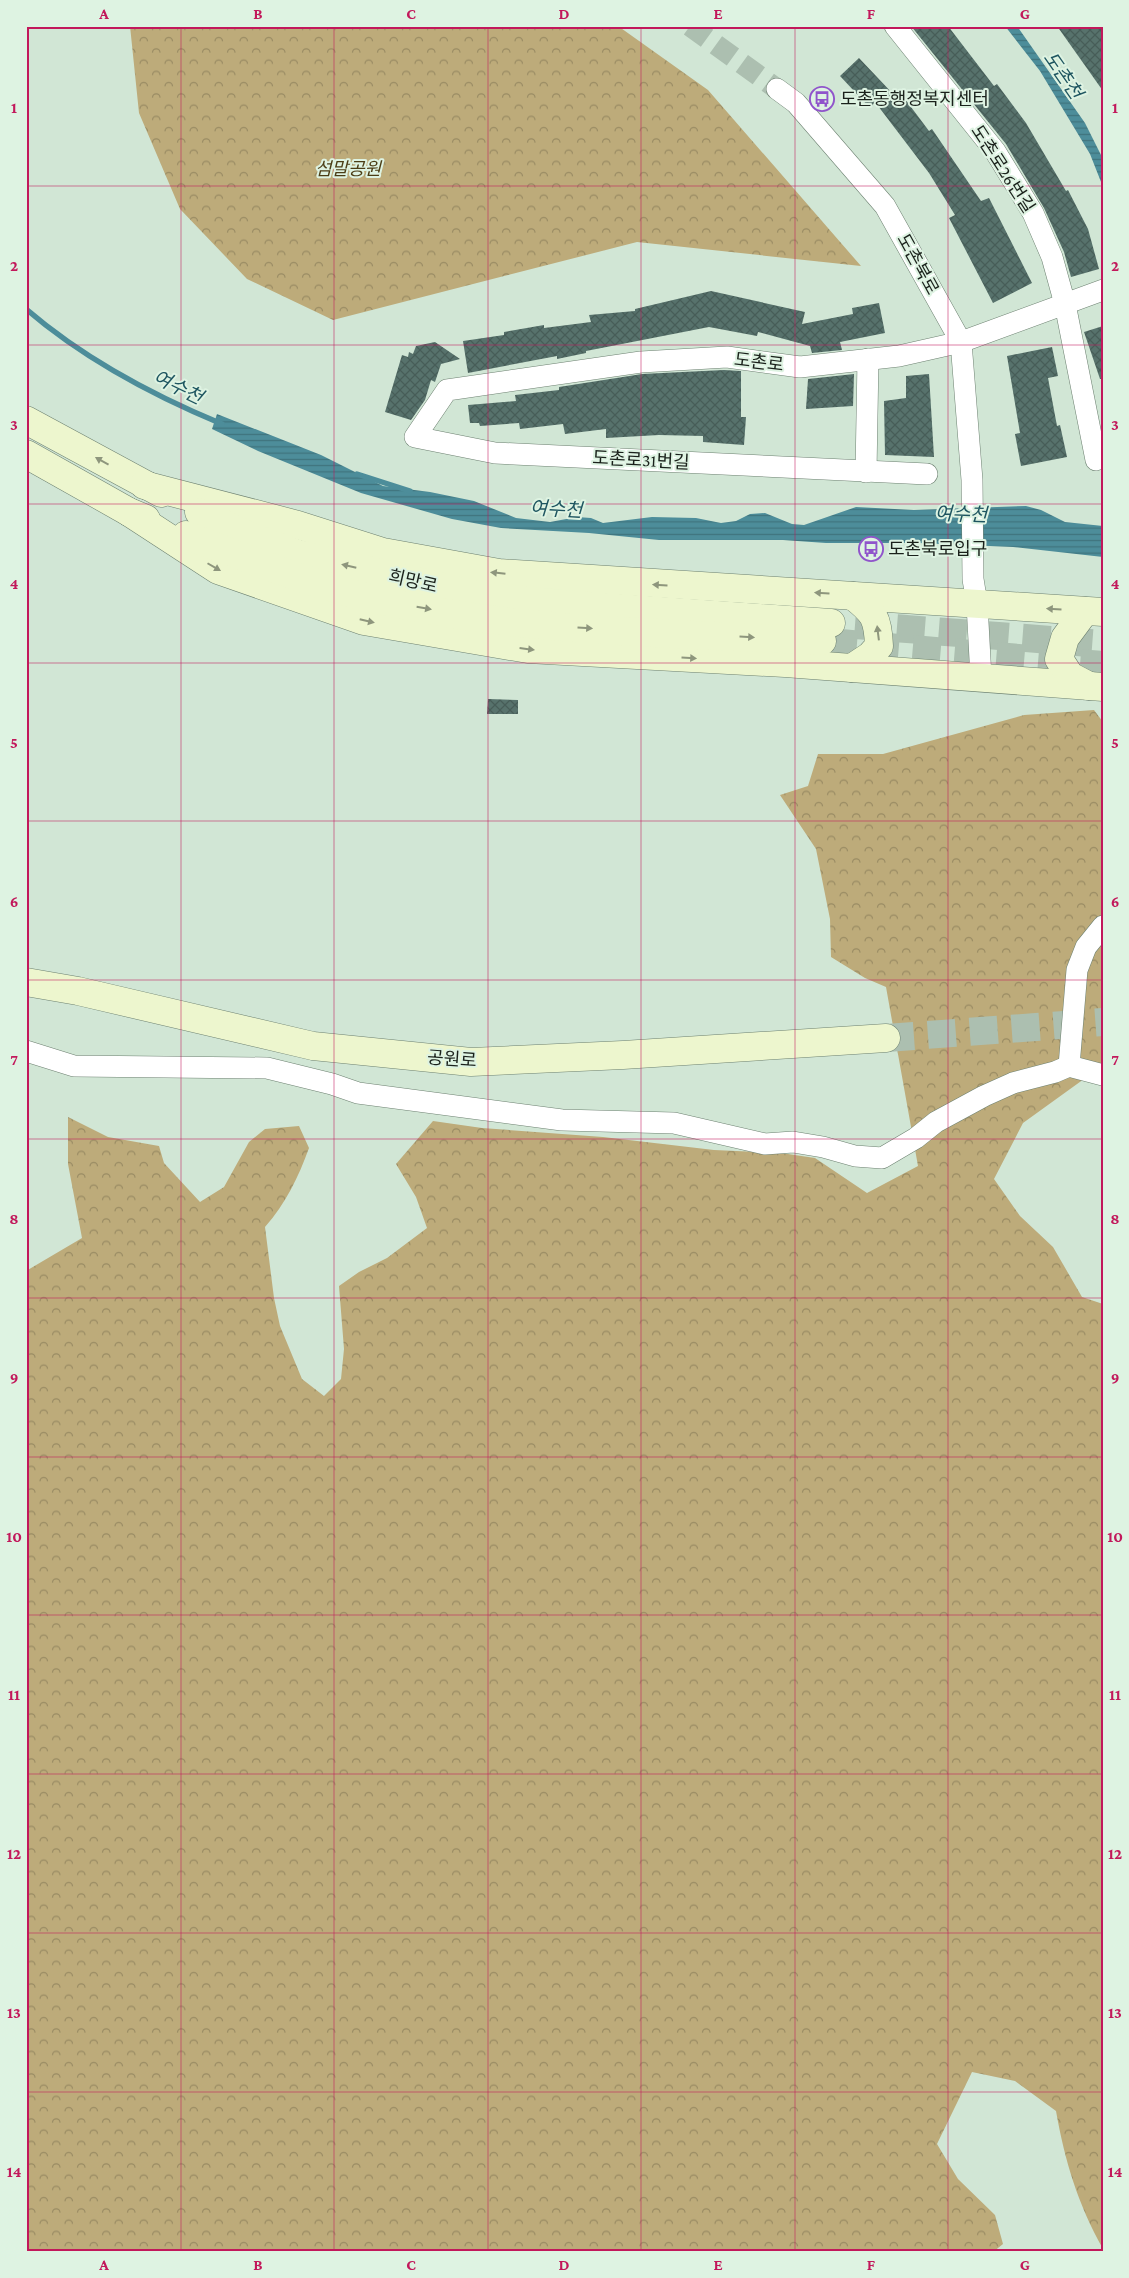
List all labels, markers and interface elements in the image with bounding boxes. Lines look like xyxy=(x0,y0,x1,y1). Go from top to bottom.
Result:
text: A xyxy=(98,5,109,22)
text: B xyxy=(253,5,263,22)
text: C xyxy=(406,5,416,22)
text: D xyxy=(558,5,570,22)
text: E xyxy=(713,5,723,22)
text: F xyxy=(867,5,876,22)
text: G xyxy=(1020,5,1030,22)
water label: 도촌천 xyxy=(1039,47,1088,104)
bus stop icon: 도촌동행정복지센터 xyxy=(809,86,835,112)
place label: 도촌동행정복지센터 xyxy=(840,89,989,109)
text: 1 xyxy=(11,99,17,116)
text: 1 xyxy=(1112,99,1118,116)
street label: 도촌로26번길 xyxy=(967,121,1039,217)
park label: 섬말공원 xyxy=(315,159,383,179)
street label: 도촌북로 xyxy=(893,230,943,298)
text: 2 xyxy=(10,257,18,274)
text: 2 xyxy=(1111,257,1119,274)
street label: 도촌로 xyxy=(733,349,785,375)
water label: 여수천 xyxy=(150,366,208,409)
text: 3 xyxy=(10,416,18,433)
text: 3 xyxy=(1111,416,1119,433)
street label: 도촌로31번길 xyxy=(592,447,690,473)
one-way arrow xyxy=(95,457,108,466)
water label: 여수천 xyxy=(529,497,584,521)
water label: 여수천 xyxy=(934,503,989,525)
bus stop icon: 도촌북로입구 xyxy=(858,536,884,562)
place label: 도촌북로입구 xyxy=(888,539,987,559)
one-way arrow xyxy=(208,562,221,571)
one-way arrow xyxy=(341,562,356,570)
street label: 희망로 xyxy=(387,566,439,596)
one-way arrow xyxy=(490,569,506,577)
text: 4 xyxy=(10,575,19,592)
text: 4 xyxy=(1111,575,1120,592)
one-way arrow xyxy=(652,580,668,588)
one-way arrow xyxy=(814,589,830,597)
one-way arrow xyxy=(416,605,432,613)
one-way arrow xyxy=(1046,605,1062,613)
one-way arrow xyxy=(360,617,375,625)
one-way arrow xyxy=(577,625,593,633)
one-way arrow xyxy=(874,625,882,641)
one-way arrow xyxy=(740,634,756,642)
one-way arrow xyxy=(520,645,536,653)
one-way arrow xyxy=(682,655,698,663)
text: 5 xyxy=(10,734,18,751)
text: 5 xyxy=(1111,734,1119,751)
text: 6 xyxy=(10,893,18,910)
text: 6 xyxy=(1111,893,1119,910)
street label: 공원로 xyxy=(427,1047,477,1071)
text: 7 xyxy=(10,1051,18,1068)
text: 7 xyxy=(1111,1051,1119,1068)
text: 8 xyxy=(9,1210,19,1227)
text: 8 xyxy=(1110,1210,1120,1227)
text: 9 xyxy=(10,1369,18,1386)
text: 9 xyxy=(1111,1369,1119,1386)
text: 10 xyxy=(6,1528,22,1545)
text: 10 xyxy=(1107,1528,1123,1545)
text: 11 xyxy=(8,1686,20,1703)
text: 11 xyxy=(1109,1686,1121,1703)
text: 12 xyxy=(7,1845,21,1862)
text: 12 xyxy=(1108,1845,1122,1862)
text: 13 xyxy=(7,2004,21,2021)
text: 13 xyxy=(1108,2004,1122,2021)
text: 14 xyxy=(7,2163,22,2180)
text: 14 xyxy=(1108,2163,1123,2180)
text: A xyxy=(98,2256,109,2273)
text: B xyxy=(253,2256,263,2273)
text: C xyxy=(406,2256,416,2273)
text: D xyxy=(558,2256,570,2273)
text: E xyxy=(713,2256,723,2273)
text: F xyxy=(867,2256,876,2273)
text: G xyxy=(1020,2256,1030,2273)

